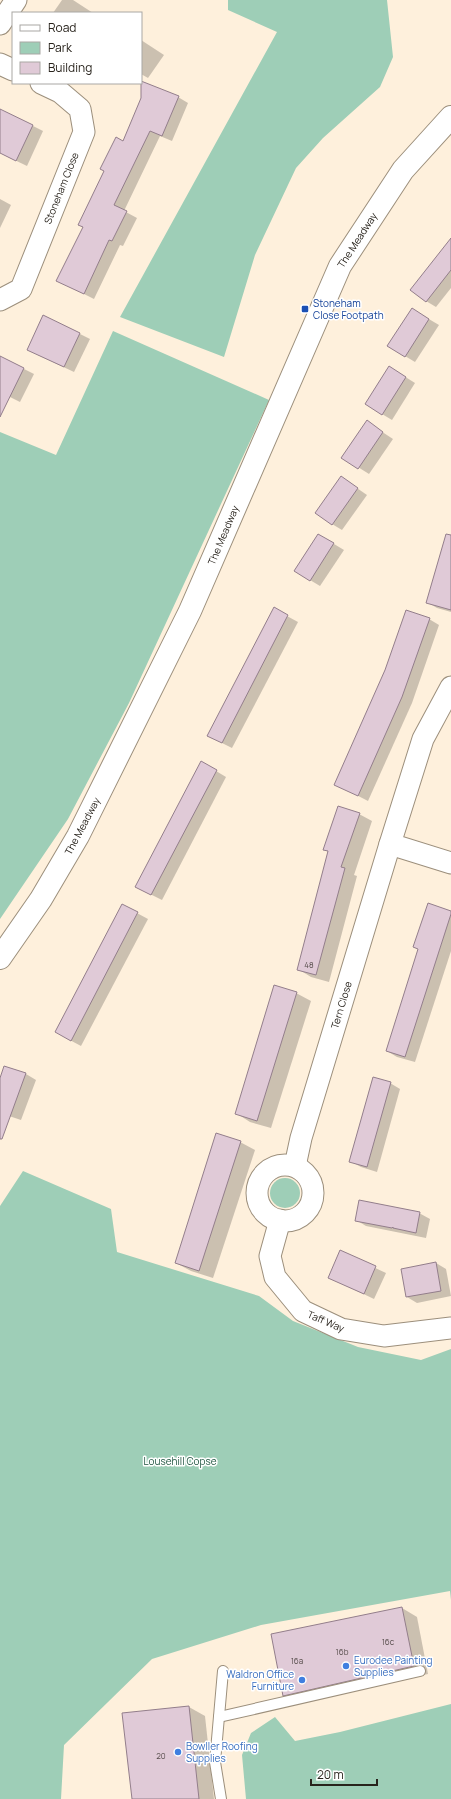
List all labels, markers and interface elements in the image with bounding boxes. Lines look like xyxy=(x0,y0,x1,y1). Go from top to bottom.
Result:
legend xyxy=(12,12,142,84)
text: Road xyxy=(48,19,76,36)
text: Park xyxy=(48,39,73,56)
text: Building xyxy=(48,59,92,76)
street label: Stoneham Close xyxy=(40,150,82,226)
street label: The Meadway xyxy=(334,209,380,270)
place label: Stoneham Close Footpath xyxy=(313,296,384,322)
marker: Stoneham Close Footpath xyxy=(300,304,310,314)
street label: The Meadway xyxy=(204,502,242,567)
street label: The Meadway xyxy=(61,794,103,857)
house number: 48 xyxy=(304,959,314,970)
street label: Tern Close xyxy=(327,979,355,1030)
street label: Taff Way xyxy=(305,1307,347,1335)
park label: Lousehill Copse xyxy=(143,1454,217,1468)
house number: 16c xyxy=(382,1636,395,1647)
house number: 16b xyxy=(336,1646,349,1657)
place label: Eurodee Painting Supplies xyxy=(354,1653,433,1679)
house number: 16a xyxy=(291,1655,303,1666)
marker: Eurodee Painting Supplies xyxy=(341,1661,351,1671)
place label: Waldron Office Furniture xyxy=(226,1667,294,1693)
marker: Waldron Office Furniture xyxy=(297,1675,307,1685)
place label: Bowller Roofing Supplies xyxy=(186,1739,258,1765)
marker: Bowller Roofing Supplies xyxy=(173,1747,183,1757)
house number: 20 xyxy=(156,1750,166,1761)
scale bar xyxy=(311,1761,377,1787)
text: 20 m xyxy=(317,1766,344,1783)

